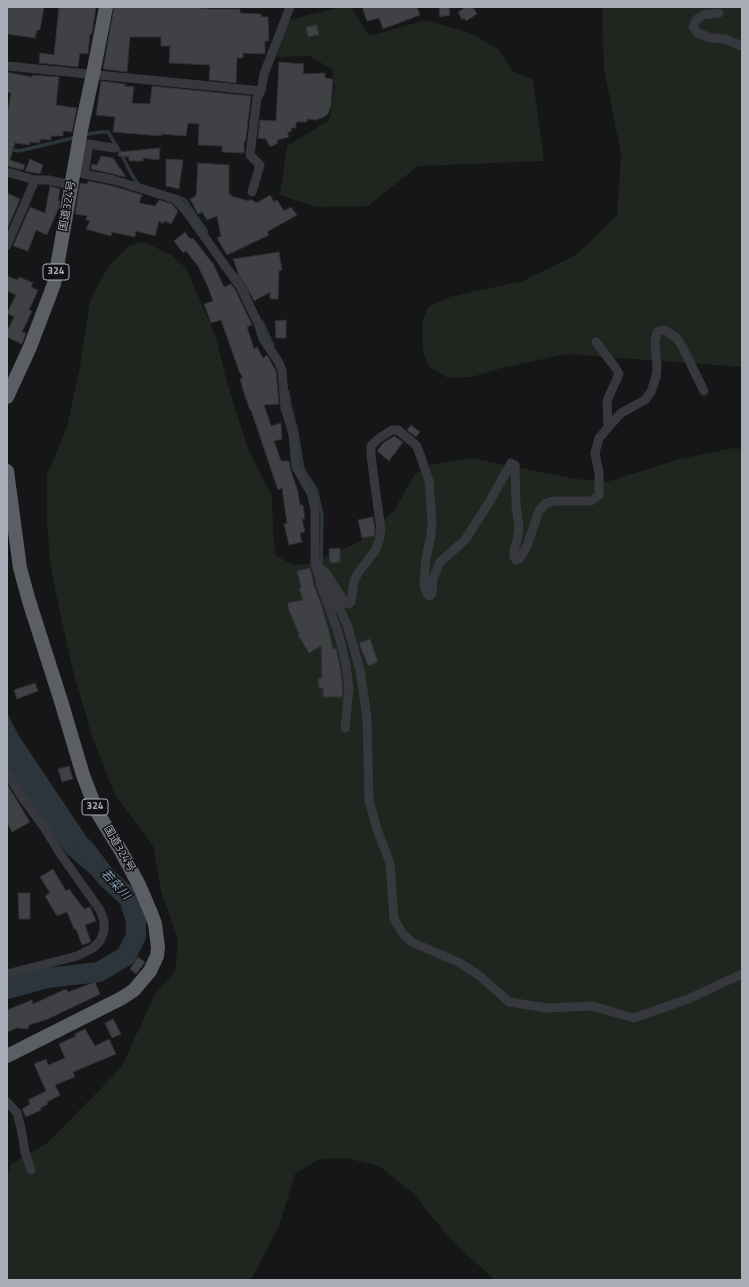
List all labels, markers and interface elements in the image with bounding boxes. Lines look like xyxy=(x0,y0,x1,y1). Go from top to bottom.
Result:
street label: 国道324号 xyxy=(57,180,79,232)
road number: 324 xyxy=(43,264,69,280)
road number: 324 xyxy=(82,799,108,815)
street label: 国道324号 xyxy=(100,823,138,875)
water label: 若菜川 xyxy=(97,867,133,903)

